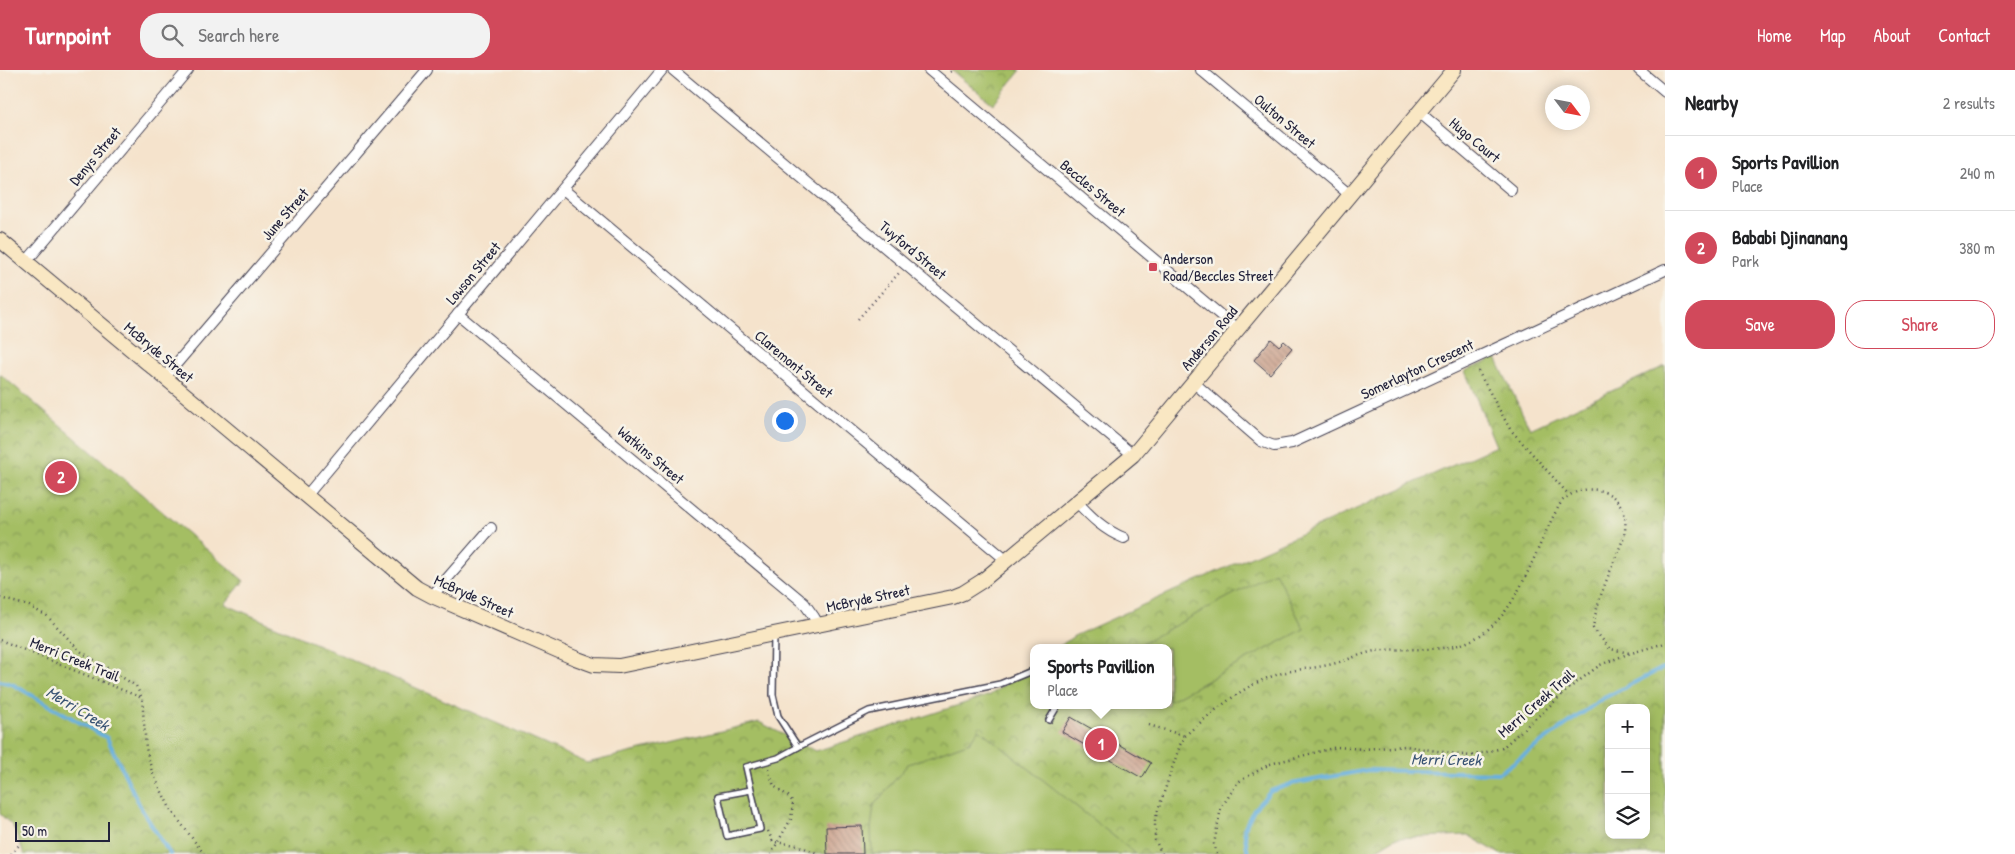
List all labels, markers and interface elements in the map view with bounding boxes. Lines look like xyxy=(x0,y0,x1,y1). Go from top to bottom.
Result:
search box xyxy=(140,13,490,58)
text: Turnpoint xyxy=(25,19,110,51)
icon: search xyxy=(158,21,186,49)
text: Search here xyxy=(198,22,280,48)
text: Home xyxy=(1757,23,1792,48)
text: Map xyxy=(1820,23,1845,48)
text: About xyxy=(1873,23,1910,48)
text: Contact xyxy=(1938,23,1990,48)
north arrow xyxy=(1545,85,1590,130)
text: Nearby xyxy=(1685,88,1738,117)
street label: Oulton Street xyxy=(1250,89,1321,154)
text: 2 results xyxy=(1943,92,1995,114)
street label: Hugo Court xyxy=(1445,113,1506,168)
street label: Denys Street xyxy=(64,122,126,190)
text: Sports Pavillion xyxy=(1732,149,1839,175)
street label: Beccles Street xyxy=(1056,154,1131,222)
text: 1 xyxy=(1698,162,1704,184)
text: 240 m xyxy=(1960,162,1995,184)
text: Place xyxy=(1732,175,1763,197)
street label: June Street xyxy=(257,183,314,245)
street label: Twyford Street xyxy=(875,216,952,285)
text: Bababi Djinanang xyxy=(1732,224,1848,250)
street label: Lowson Street xyxy=(441,237,506,309)
text: 2 xyxy=(1697,237,1705,259)
text: 380 m xyxy=(1959,237,1995,259)
place label: Anderson Road/Beccles Street xyxy=(1163,248,1274,286)
text: Park xyxy=(1732,250,1759,272)
marker: Anderson Road/Beccles Street xyxy=(1147,261,1159,273)
button: Save xyxy=(1685,300,1835,349)
button: Share xyxy=(1845,300,1995,349)
street label: Anderson Road xyxy=(1176,301,1242,375)
street label: McBryde Street xyxy=(120,317,199,388)
street label: Claremont Street xyxy=(750,325,838,404)
street label: Somerlayton Crescent xyxy=(1357,333,1477,404)
your location xyxy=(772,408,798,434)
street label: Watkins Street xyxy=(613,421,689,490)
pin: 2 xyxy=(45,458,77,496)
street label: McBryde Street xyxy=(431,569,518,623)
street label: McBryde Street xyxy=(824,579,912,617)
street label: Merri Creek Trail xyxy=(27,631,123,687)
popup xyxy=(1030,644,1172,709)
text: Sports Pavillion xyxy=(1047,653,1155,679)
street label: Merri Creek Trail xyxy=(1493,664,1579,742)
text: Place xyxy=(1047,679,1078,701)
water label: Merri Creek xyxy=(42,681,115,736)
map controls xyxy=(1605,704,1650,839)
button: + xyxy=(1605,704,1650,749)
pin: 1 xyxy=(1085,725,1117,763)
water label: Merri Creek xyxy=(1411,747,1482,771)
button: − xyxy=(1605,749,1650,794)
button: layers xyxy=(1605,794,1650,839)
scale bar xyxy=(15,819,110,842)
text: 50 m xyxy=(22,821,47,840)

